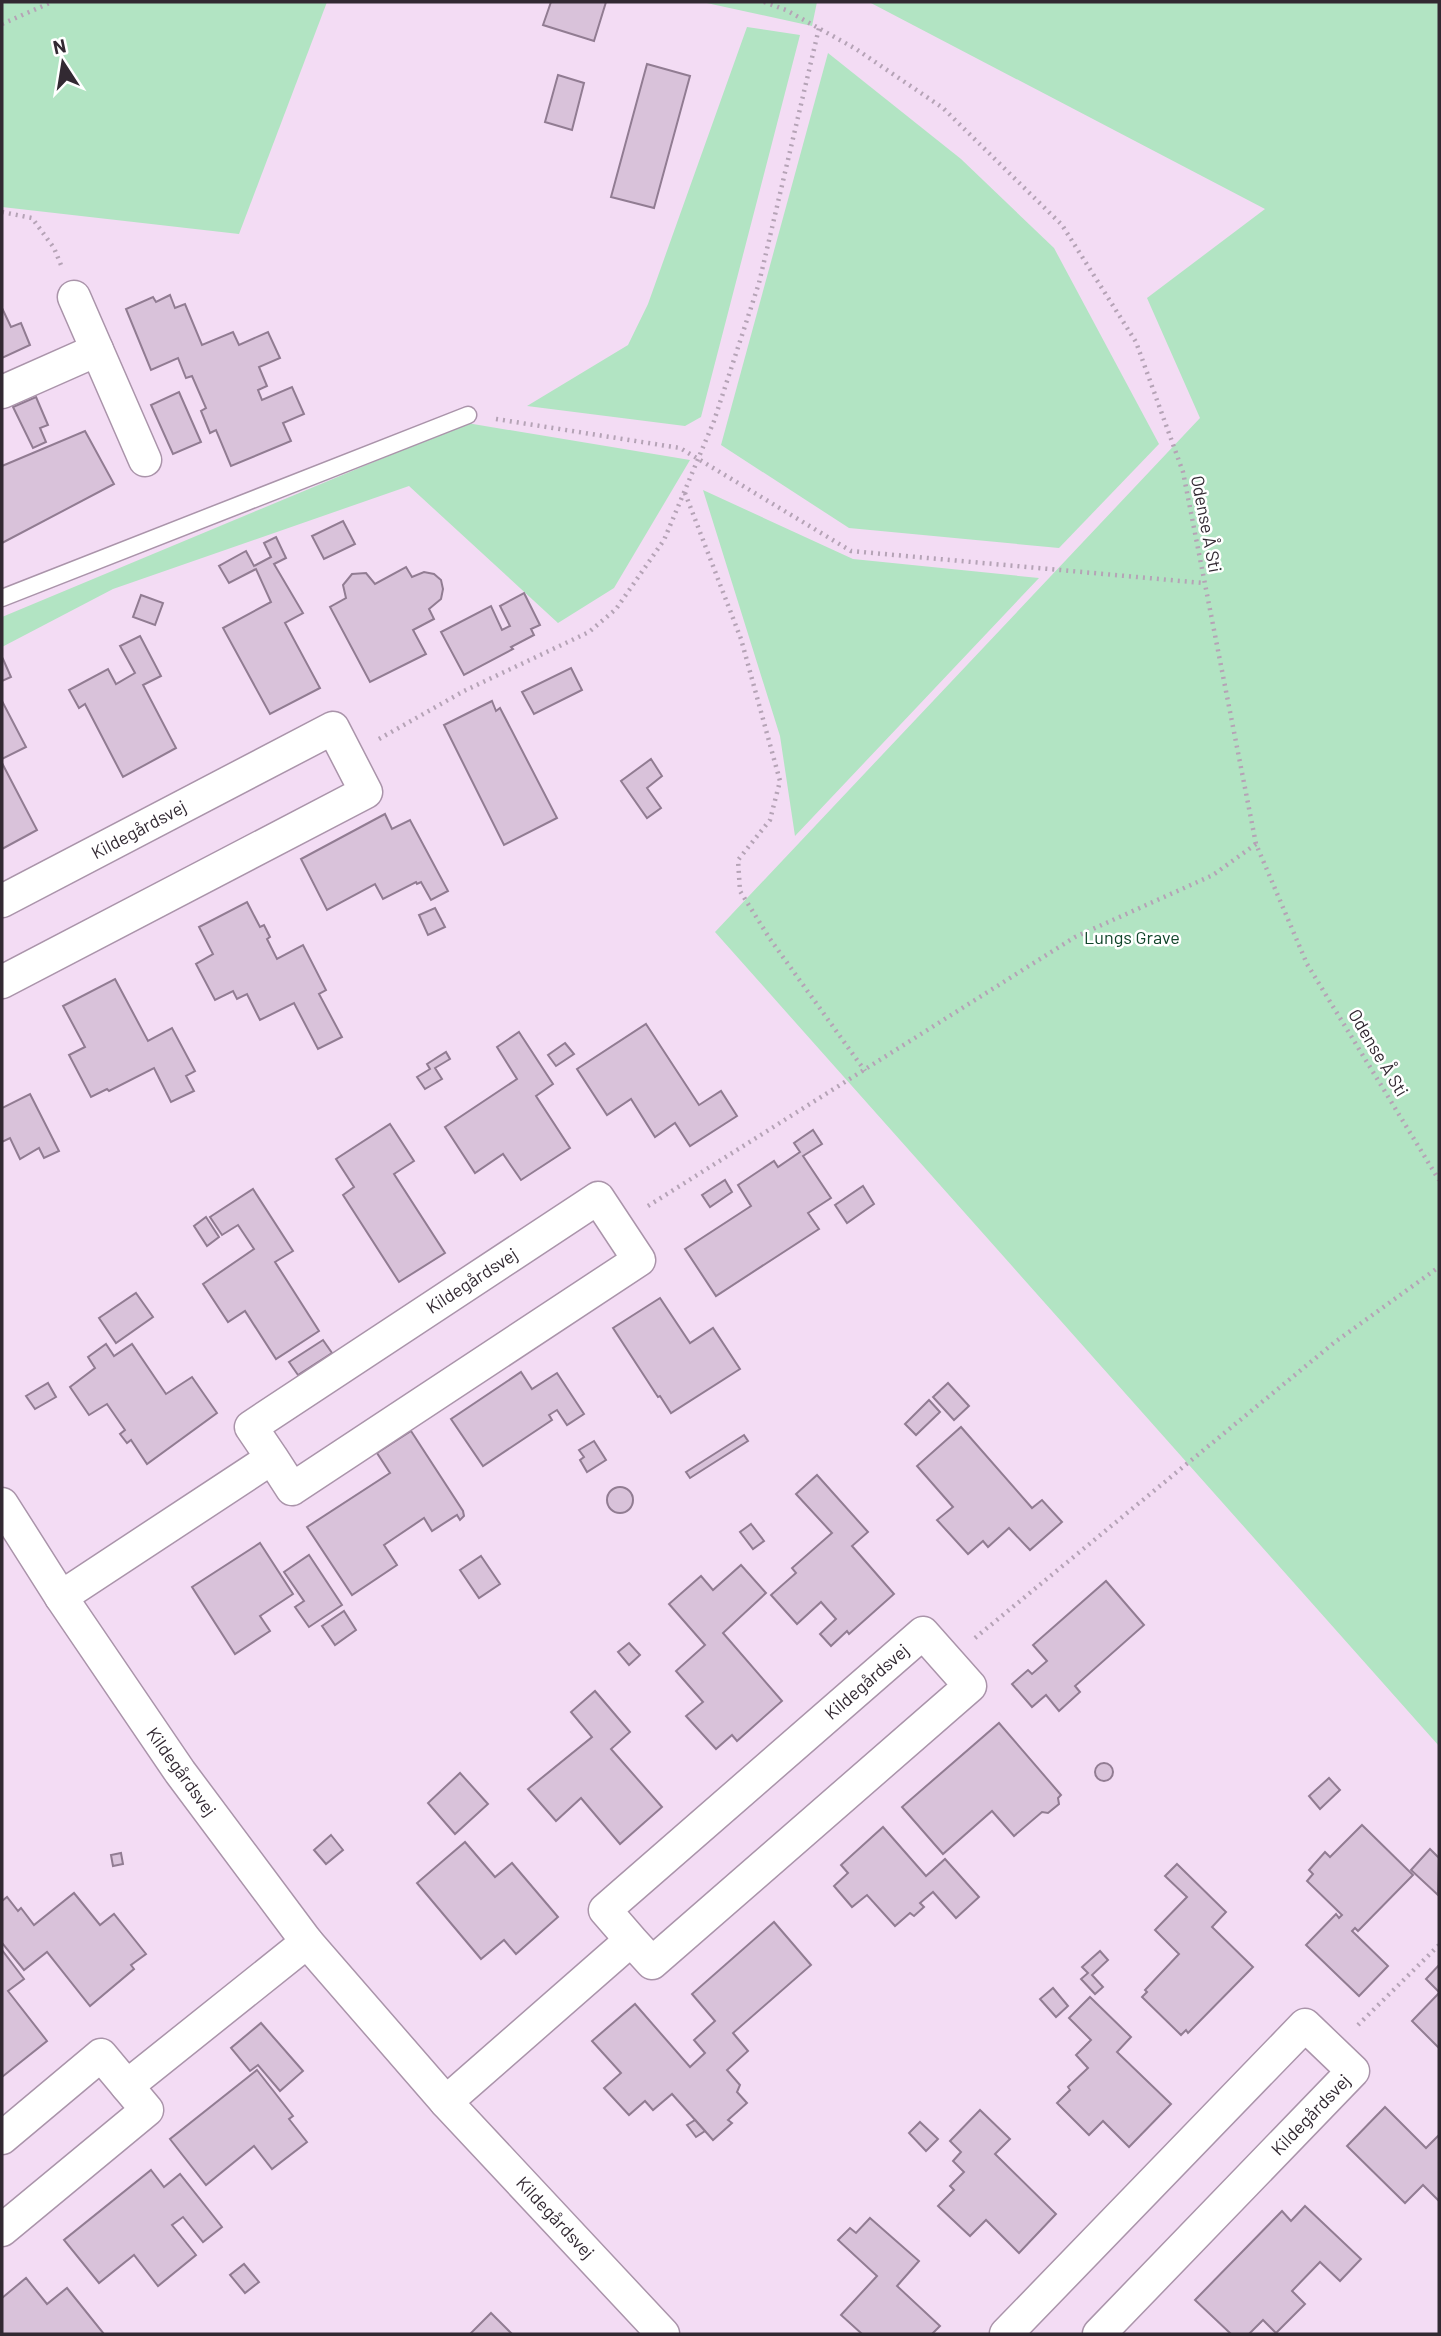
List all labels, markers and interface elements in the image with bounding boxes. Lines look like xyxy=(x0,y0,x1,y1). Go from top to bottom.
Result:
north arrow xyxy=(28,28,98,98)
text: N xyxy=(51,33,68,58)
street label: Odense Å Sti xyxy=(1187,473,1227,574)
street label: Kildegårdsvej xyxy=(87,795,190,863)
park label: Lungs Grave xyxy=(1084,926,1180,948)
street label: Odense Å Sti xyxy=(1344,1005,1414,1100)
street label: Kildegårdsvej xyxy=(422,1242,521,1318)
street label: Kildegårdsvej xyxy=(820,1639,913,1724)
street label: Kildegårdsvej xyxy=(142,1723,221,1820)
street label: Kildegårdsvej xyxy=(1266,2069,1355,2160)
street label: Kildegårdsvej xyxy=(512,2172,599,2263)

